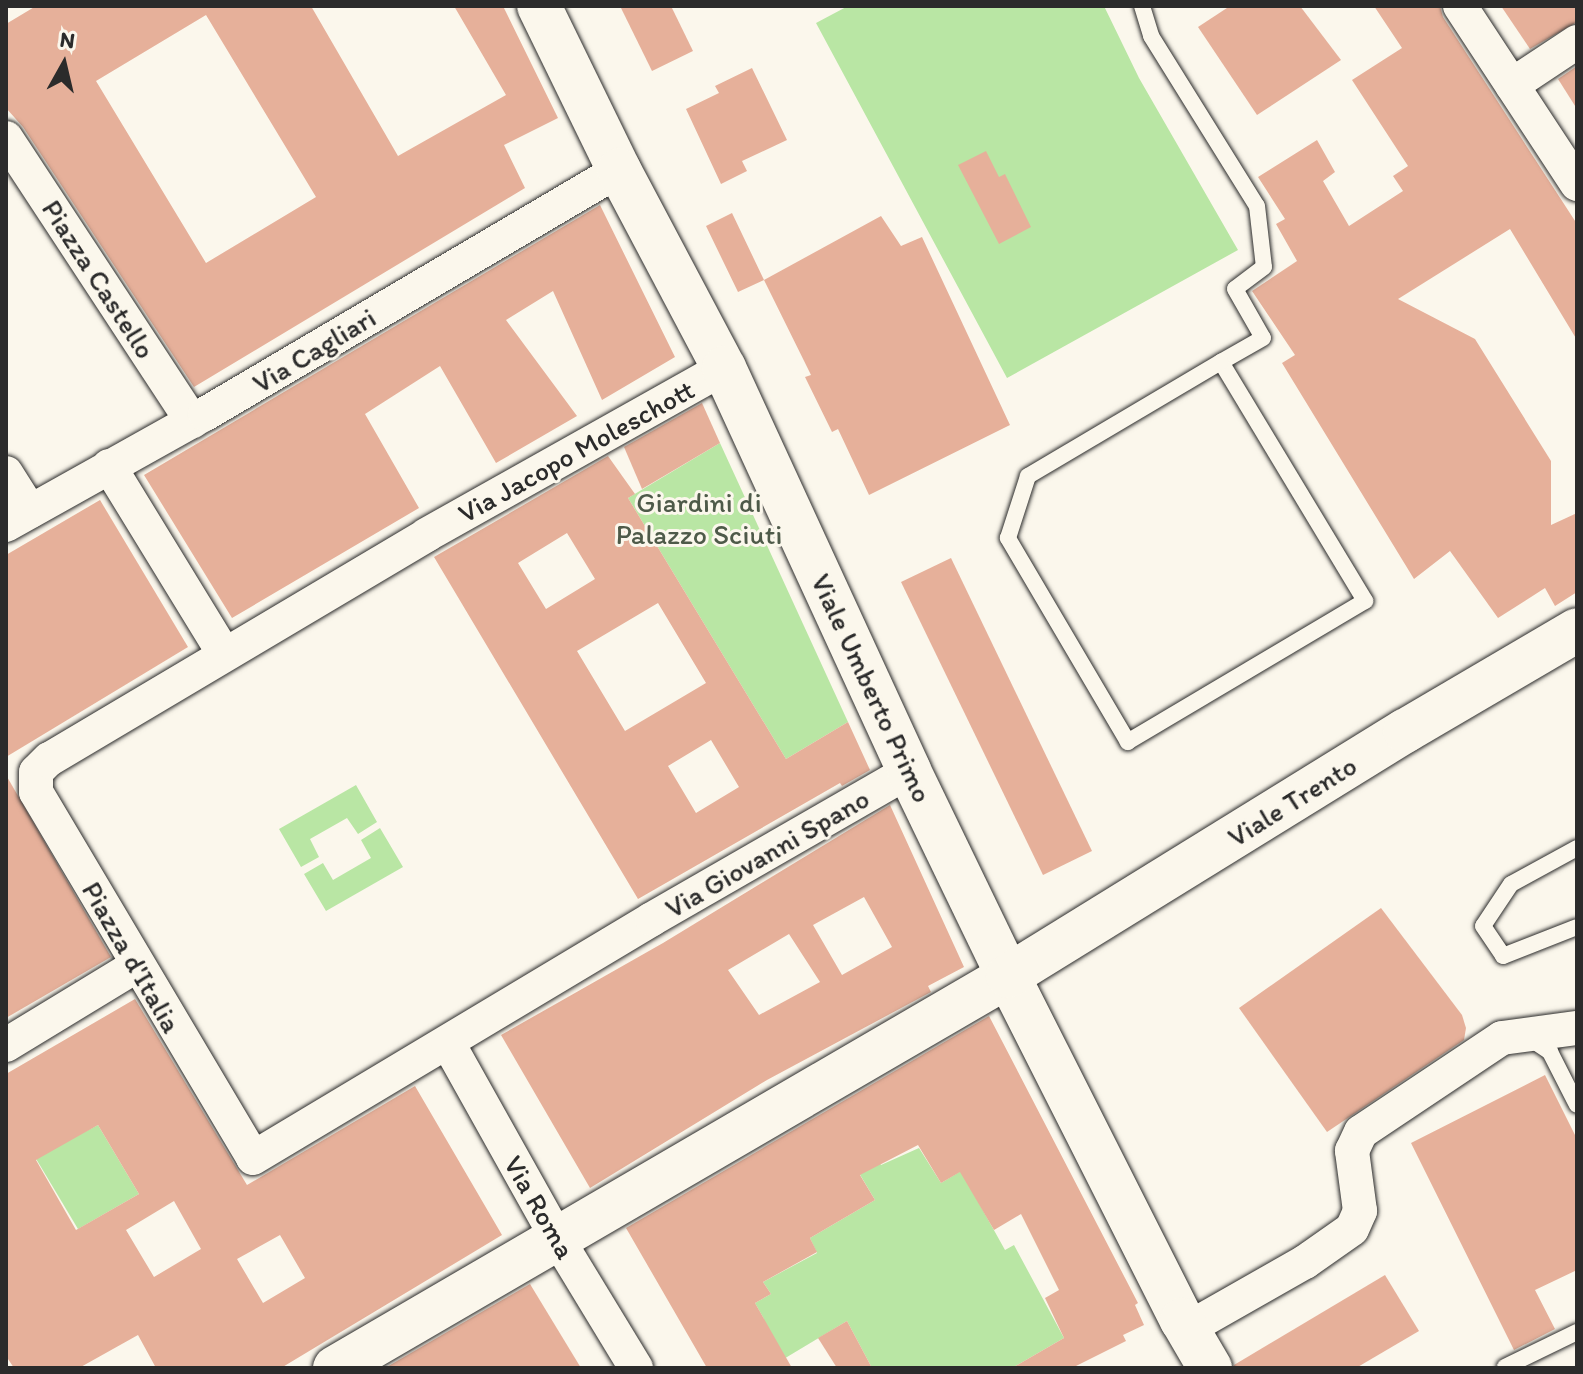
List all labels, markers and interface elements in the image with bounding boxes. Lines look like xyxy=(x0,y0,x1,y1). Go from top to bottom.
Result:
north arrow xyxy=(24,24,104,104)
text: N xyxy=(58,25,77,54)
street label: Piazza Castello xyxy=(35,193,163,365)
street label: Via Cagliari xyxy=(246,300,382,400)
street label: Via Jacopo Moleschott xyxy=(452,372,700,530)
park label: Giardini di Palazzo Sciuti xyxy=(616,485,782,551)
street label: Viale Umberto Primo xyxy=(804,568,940,808)
street label: Viale Trento xyxy=(1222,749,1362,853)
street label: Via Giovanni Spano xyxy=(659,781,875,925)
street label: Piazza d'Italia xyxy=(75,875,189,1039)
street label: Via Roma xyxy=(497,1150,583,1264)

